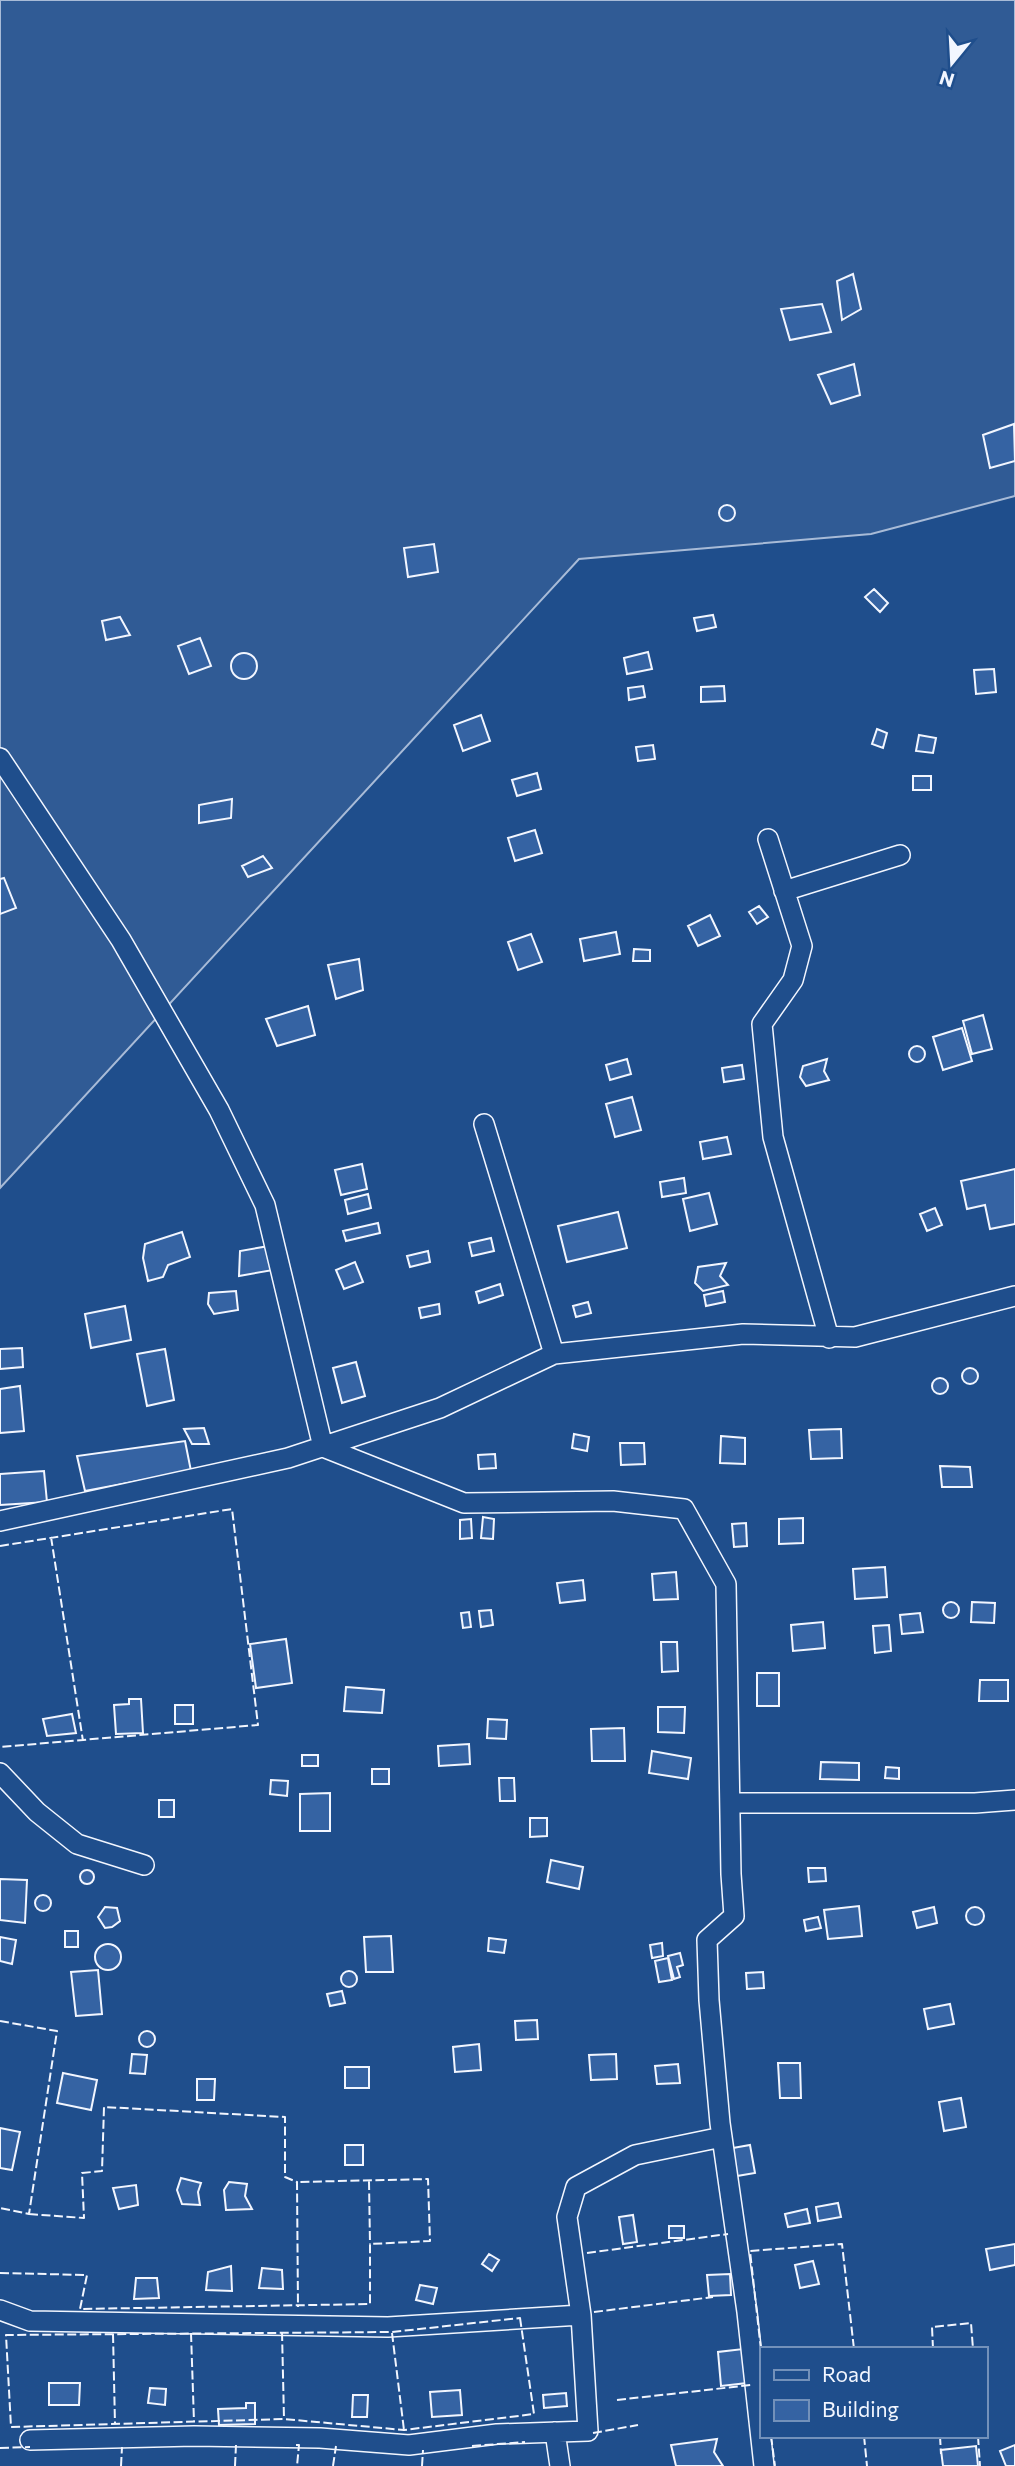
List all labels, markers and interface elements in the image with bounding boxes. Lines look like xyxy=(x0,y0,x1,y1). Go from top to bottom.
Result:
north arrow xyxy=(917,28,987,98)
text: N xyxy=(936,67,957,93)
legend xyxy=(760,2347,987,2438)
text: Road xyxy=(822,2361,871,2386)
text: Building xyxy=(822,2396,899,2421)

